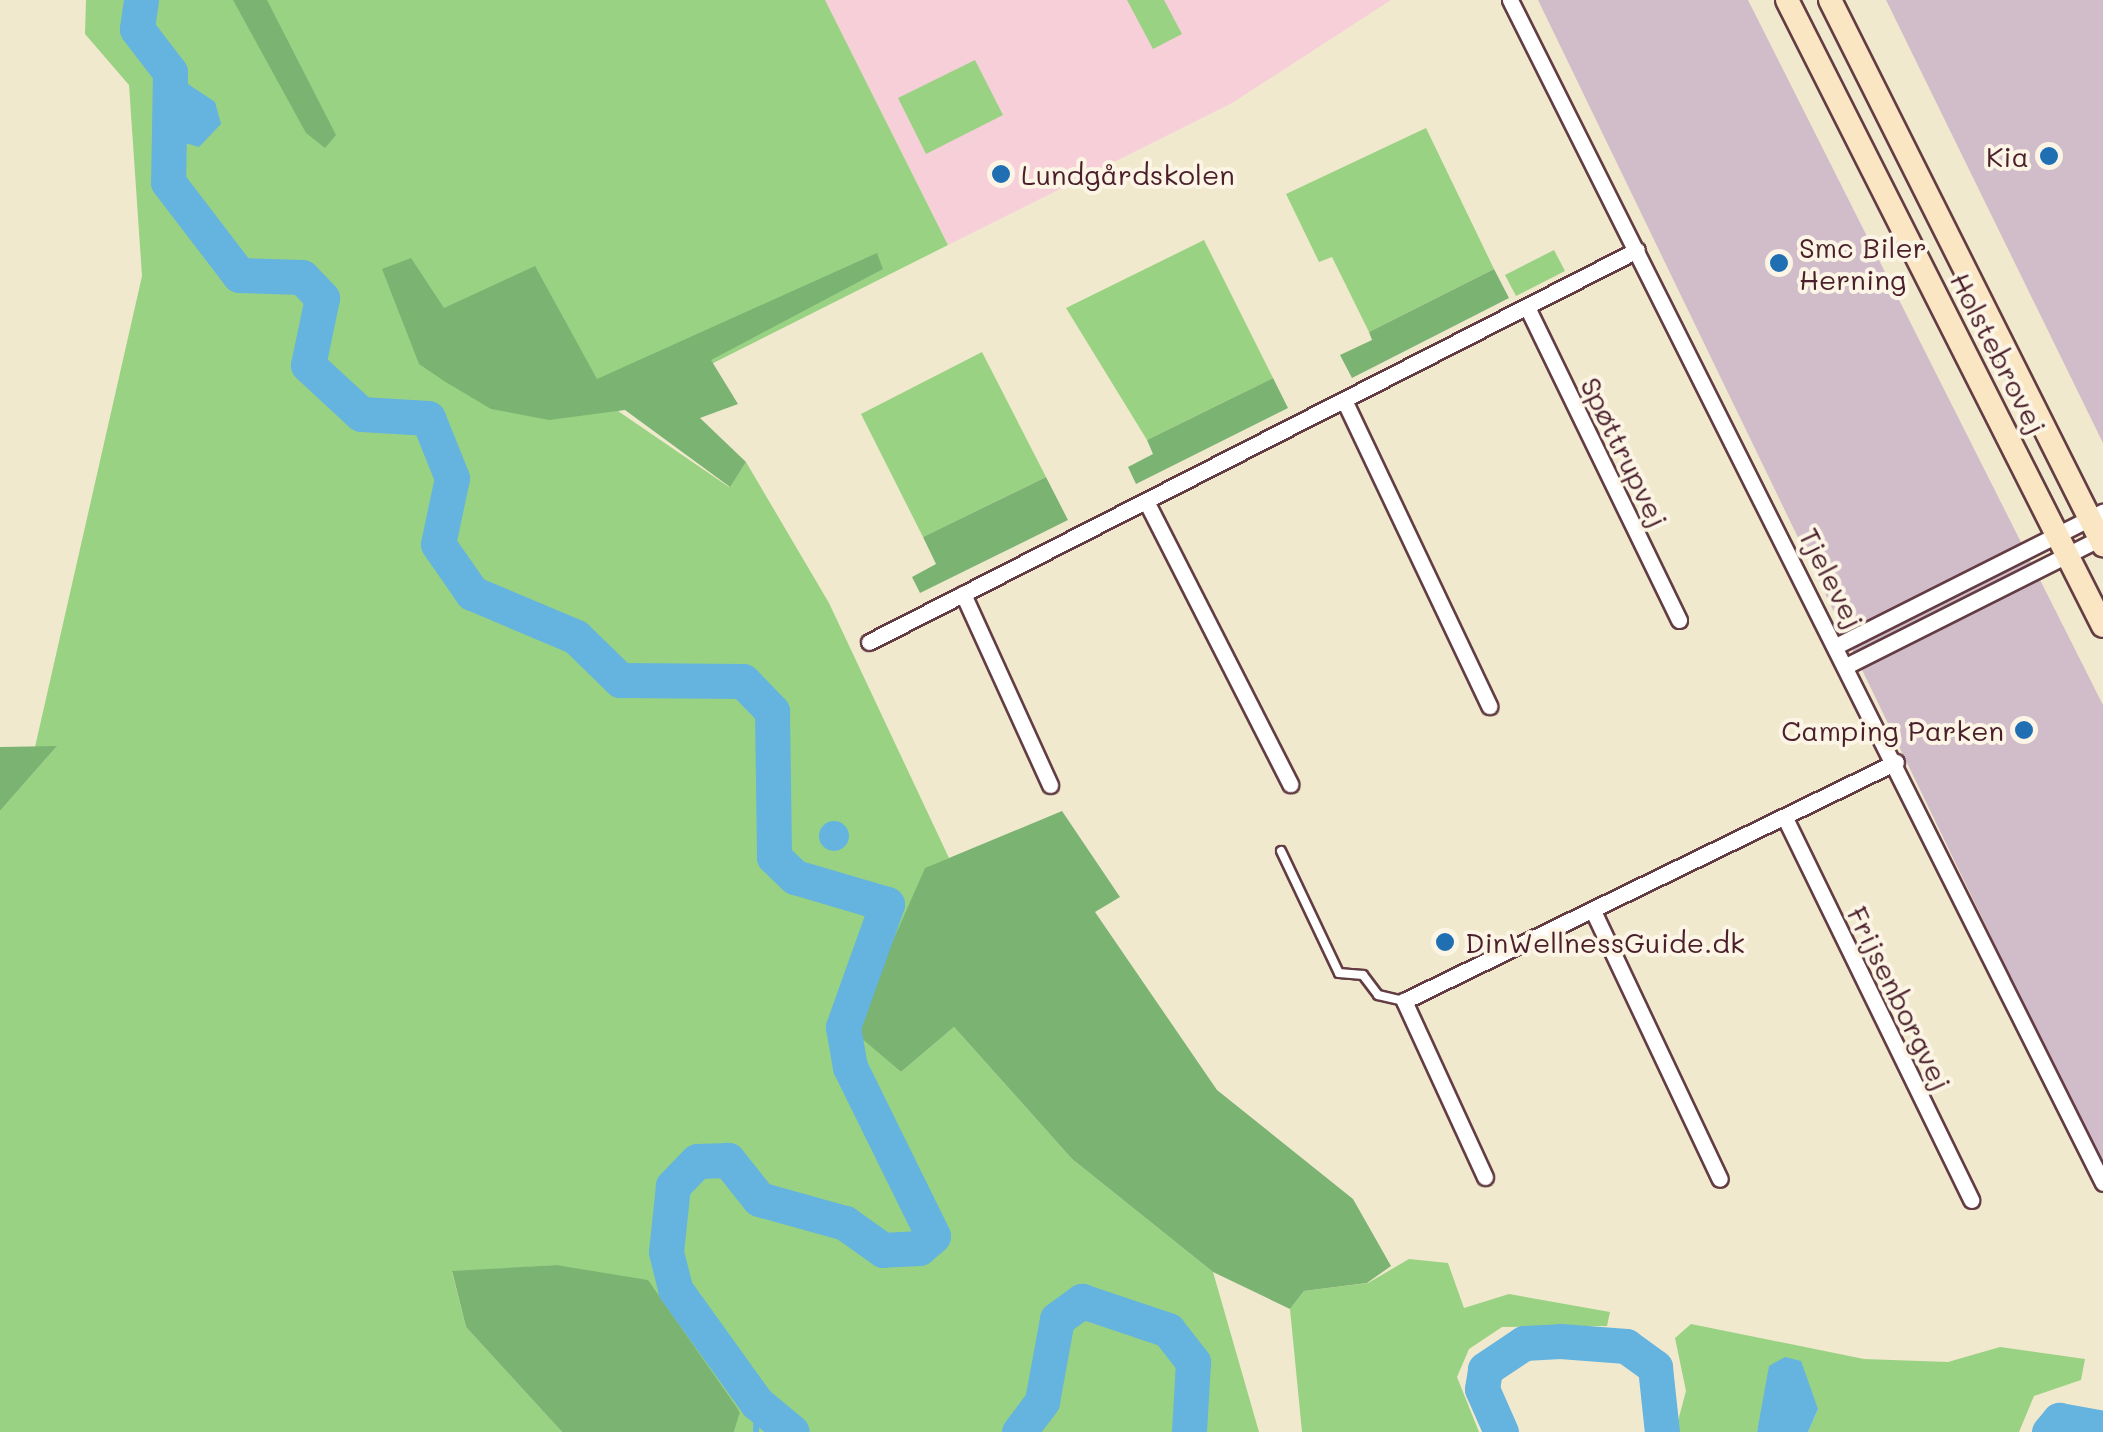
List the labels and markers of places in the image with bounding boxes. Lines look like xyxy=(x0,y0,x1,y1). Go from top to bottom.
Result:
place label: Kia xyxy=(1986,139,2029,173)
marker: Kia xyxy=(2038,145,2060,167)
place label: Lundgårdskolen xyxy=(1021,157,1235,191)
marker: Lundgårdskolen xyxy=(990,163,1012,185)
place label: Smc Biler Herning xyxy=(1799,230,1927,296)
marker: Smc Biler Herning xyxy=(1768,252,1790,274)
place label: Camping Parken xyxy=(1781,713,2004,747)
marker: Camping Parken xyxy=(2013,719,2035,741)
place label: DinWellnessGuide.dk xyxy=(1465,925,1745,959)
marker: DinWellnessGuide.dk xyxy=(1434,931,1456,953)

